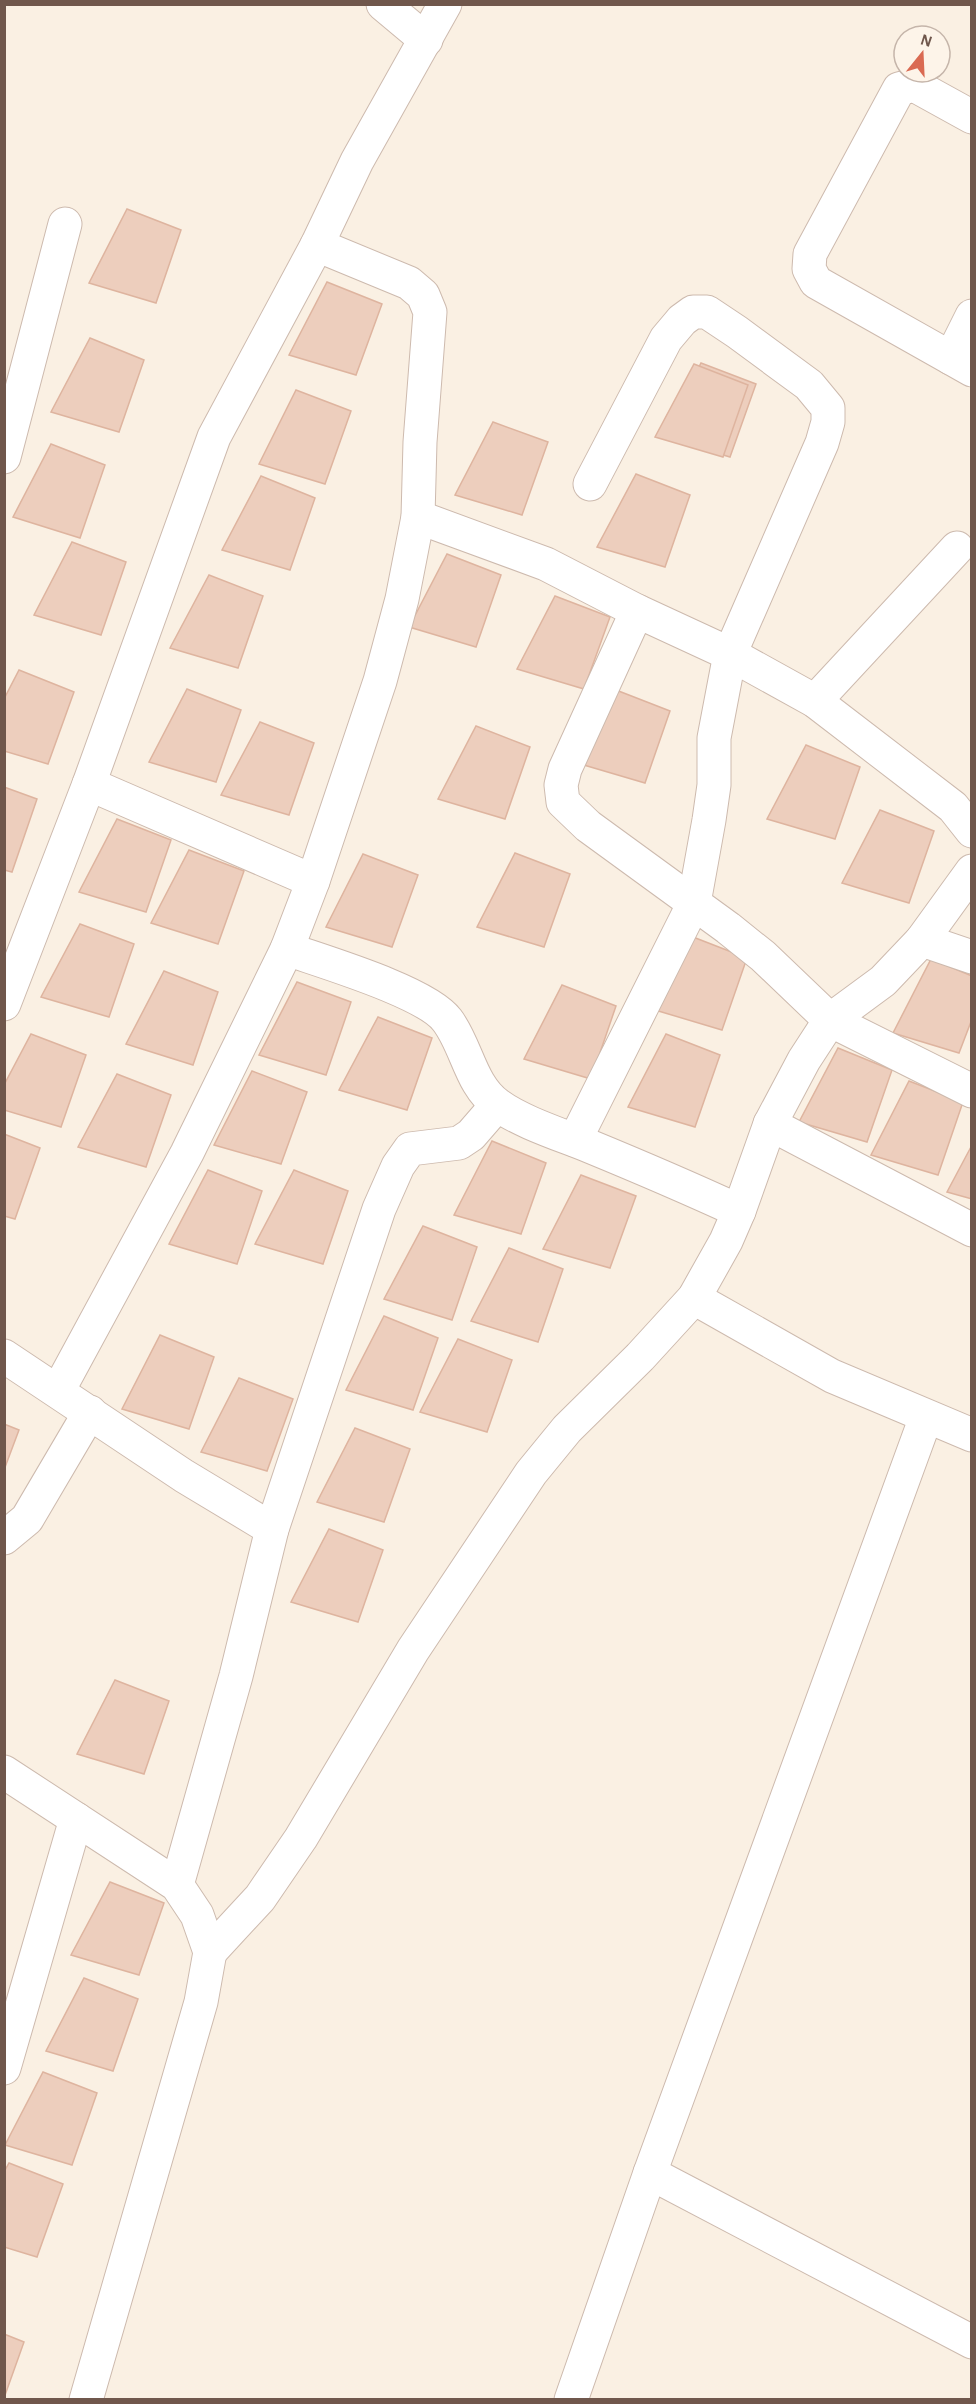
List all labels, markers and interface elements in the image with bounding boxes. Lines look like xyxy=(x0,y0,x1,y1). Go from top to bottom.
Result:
north arrow xyxy=(892,24,952,84)
text: N xyxy=(919,31,934,50)

